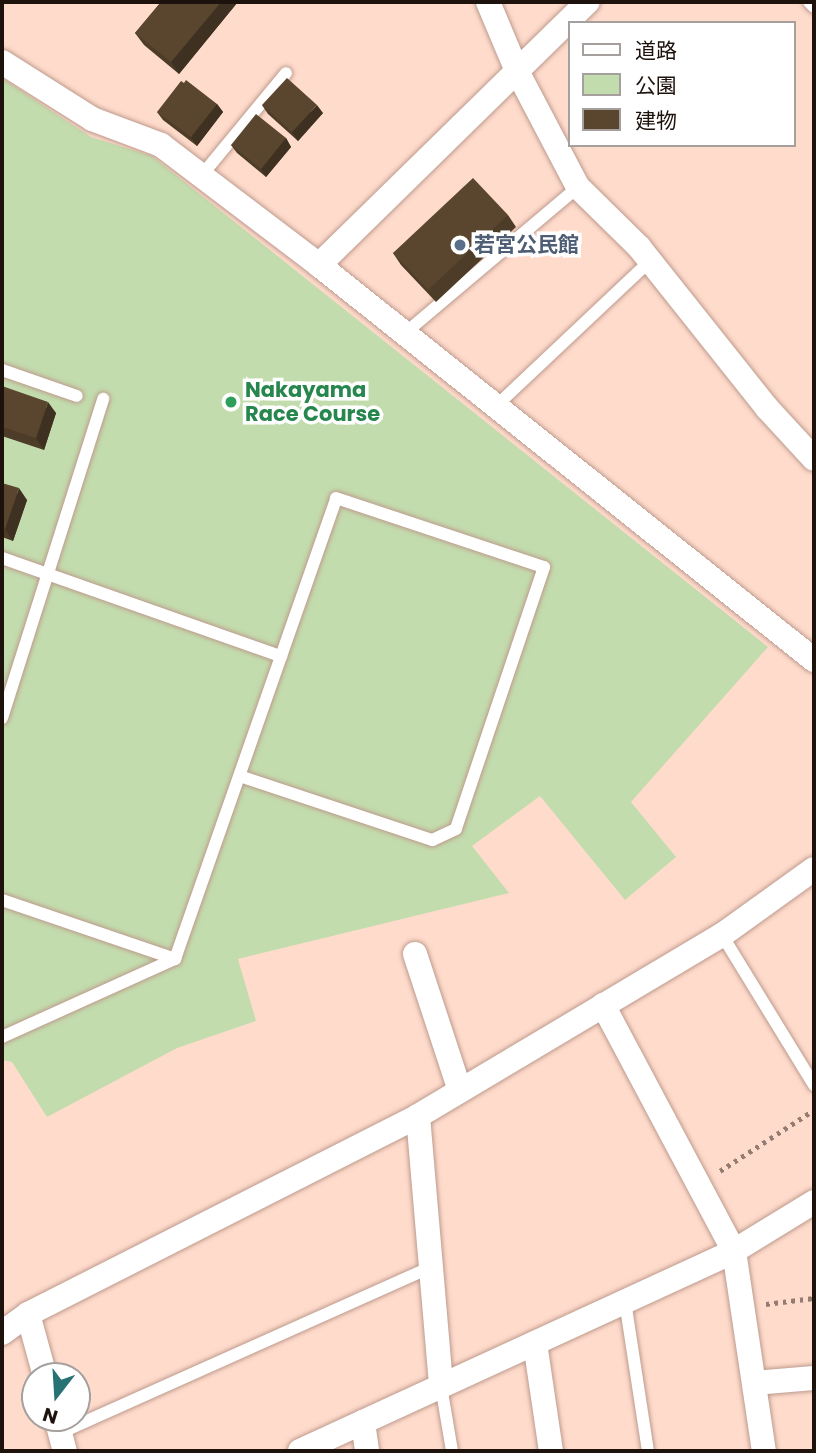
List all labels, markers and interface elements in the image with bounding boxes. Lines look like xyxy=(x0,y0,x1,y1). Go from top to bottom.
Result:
legend xyxy=(568,21,795,147)
text: 道路 xyxy=(635,36,677,65)
text: 公園 xyxy=(635,71,677,100)
text: 建物 xyxy=(635,106,677,135)
place label: 若宮公民館 xyxy=(474,232,579,258)
marker: 若宮公民館 xyxy=(452,237,468,253)
place label: Nakayama Race Course xyxy=(245,377,380,427)
marker: Nakayama Race Course xyxy=(223,394,239,410)
north arrow xyxy=(21,1362,91,1432)
text: N xyxy=(40,1401,61,1431)

